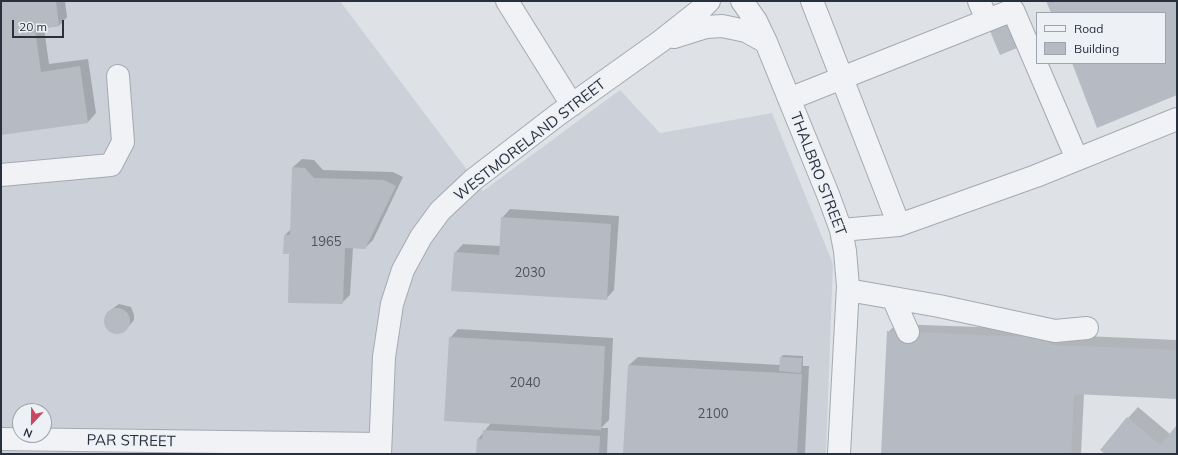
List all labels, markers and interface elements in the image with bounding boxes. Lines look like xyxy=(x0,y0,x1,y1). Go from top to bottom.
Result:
scale bar xyxy=(14,12,66,38)
legend xyxy=(1036,12,1166,64)
text: 20 m xyxy=(19,19,47,34)
text: Road xyxy=(1074,21,1103,36)
text: Building xyxy=(1074,41,1119,56)
street label: WESTMORELAND STREET xyxy=(451,75,609,205)
street label: THALBRO STREET xyxy=(786,110,850,238)
house number: 1965 xyxy=(310,234,342,250)
house number: 2030 xyxy=(514,265,546,281)
house number: 2040 xyxy=(509,375,541,391)
north arrow xyxy=(12,403,52,443)
house number: 2100 xyxy=(697,406,729,422)
text: N xyxy=(21,425,34,441)
street label: PAR STREET xyxy=(86,431,176,451)

